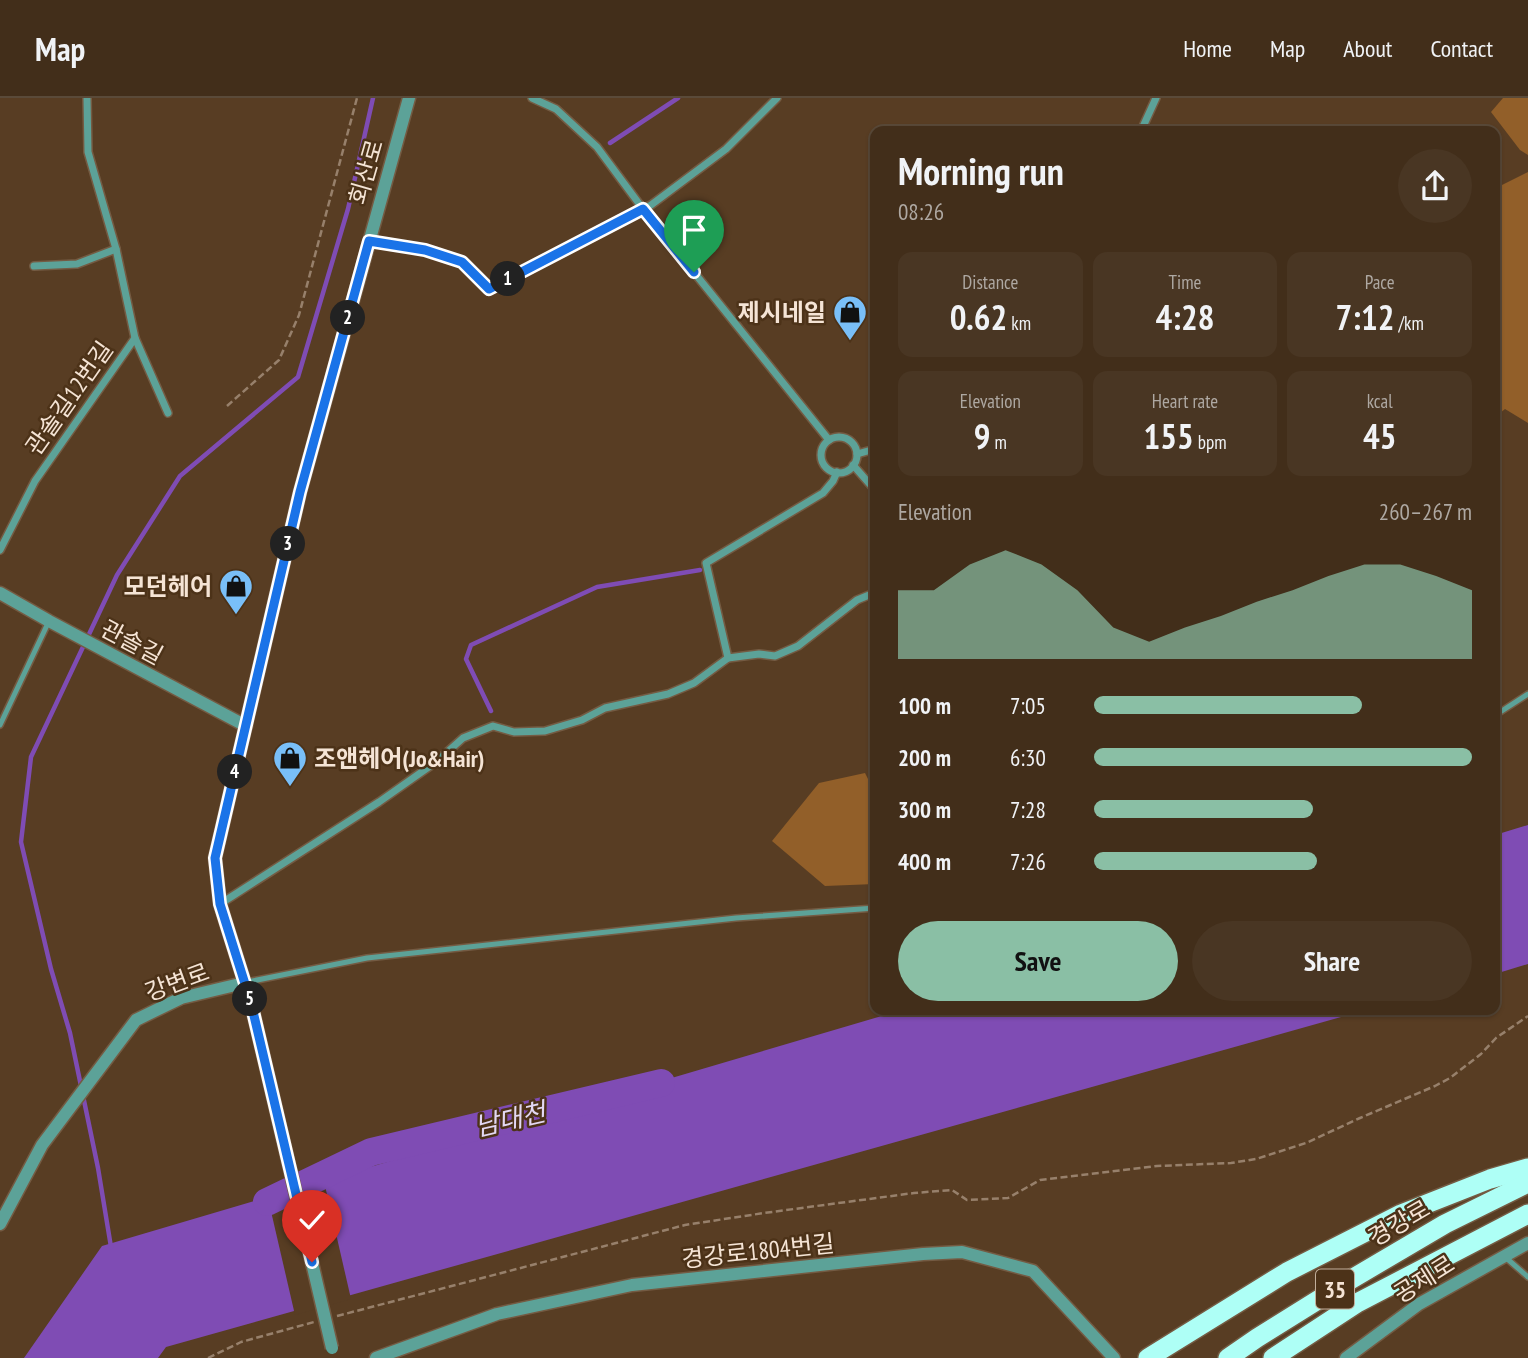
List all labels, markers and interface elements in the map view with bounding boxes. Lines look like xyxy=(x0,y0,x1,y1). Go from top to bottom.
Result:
text: Map xyxy=(35,27,85,70)
text: Home xyxy=(1183,33,1232,64)
text: Map xyxy=(1270,33,1305,64)
text: About xyxy=(1343,33,1392,64)
text: Contact xyxy=(1430,33,1493,64)
street label: 회산로 xyxy=(342,136,390,208)
text: Morning run xyxy=(898,146,1064,195)
button: share xyxy=(1398,149,1472,223)
text: 08:26 xyxy=(898,197,944,226)
pin xyxy=(664,200,724,272)
icon: arrive xyxy=(675,211,713,249)
pin: 1 xyxy=(490,262,526,296)
text: 1 xyxy=(503,266,512,290)
text: Distance xyxy=(962,270,1018,294)
text: Time xyxy=(1169,270,1201,294)
text: Pace xyxy=(1365,270,1395,294)
shop icon: 제시네일 xyxy=(831,293,869,342)
text: 0.62 xyxy=(950,294,1007,340)
text: 4:28 xyxy=(1156,294,1214,340)
text: 7:12 xyxy=(1335,294,1394,340)
place label: 제시네일 xyxy=(738,297,826,328)
pin: 2 xyxy=(330,300,366,336)
text: 2 xyxy=(343,305,352,329)
text: km xyxy=(1007,311,1031,335)
text: /km xyxy=(1394,311,1424,335)
street label: 관솔길12번길 xyxy=(18,335,120,461)
text: Elevation xyxy=(960,389,1021,413)
text: Heart rate xyxy=(1152,389,1218,413)
text: kcal xyxy=(1367,389,1393,413)
text: 9 xyxy=(974,413,990,459)
text: 155 xyxy=(1143,413,1194,459)
text: 45 xyxy=(1363,413,1396,459)
text: m xyxy=(990,430,1007,454)
text: bpm xyxy=(1194,430,1227,454)
text: Elevation xyxy=(898,497,972,526)
text: 260–267 m xyxy=(1379,497,1472,526)
pin: 3 xyxy=(270,526,306,562)
text: 3 xyxy=(283,531,292,555)
shop icon: 모던헤어 xyxy=(217,567,255,616)
place label: 모던헤어 xyxy=(124,571,212,602)
street label: 관솔길 xyxy=(95,613,169,671)
text: 100 m xyxy=(898,691,951,720)
text: 7:05 xyxy=(1010,691,1046,720)
shop icon: 조앤헤어(Jo&Hair) xyxy=(271,739,309,788)
place label: 조앤헤어(Jo&Hair) xyxy=(314,743,485,774)
text: 200 m xyxy=(898,743,951,772)
text: 6:30 xyxy=(1010,743,1046,772)
pin: 4 xyxy=(218,754,252,790)
text: 4 xyxy=(230,759,239,783)
text: 300 m xyxy=(898,795,951,824)
text: 7:28 xyxy=(1010,795,1046,824)
text: 400 m xyxy=(898,847,951,876)
text: 7:26 xyxy=(1010,847,1046,876)
button: Save xyxy=(898,921,1178,1001)
button: Share xyxy=(1192,921,1472,1001)
street label: 강변로 xyxy=(141,956,213,1008)
pin: 5 xyxy=(232,982,268,1016)
text: 5 xyxy=(245,986,254,1010)
water label: 남대천 xyxy=(471,1094,552,1143)
pin xyxy=(282,1190,342,1262)
street label: 경강로 xyxy=(1363,1193,1435,1253)
icon: check xyxy=(293,1201,331,1239)
street label: 경강로1804번길 xyxy=(680,1228,836,1274)
street label: 공제로 xyxy=(1388,1248,1460,1310)
road number: 35 xyxy=(1316,1270,1354,1308)

